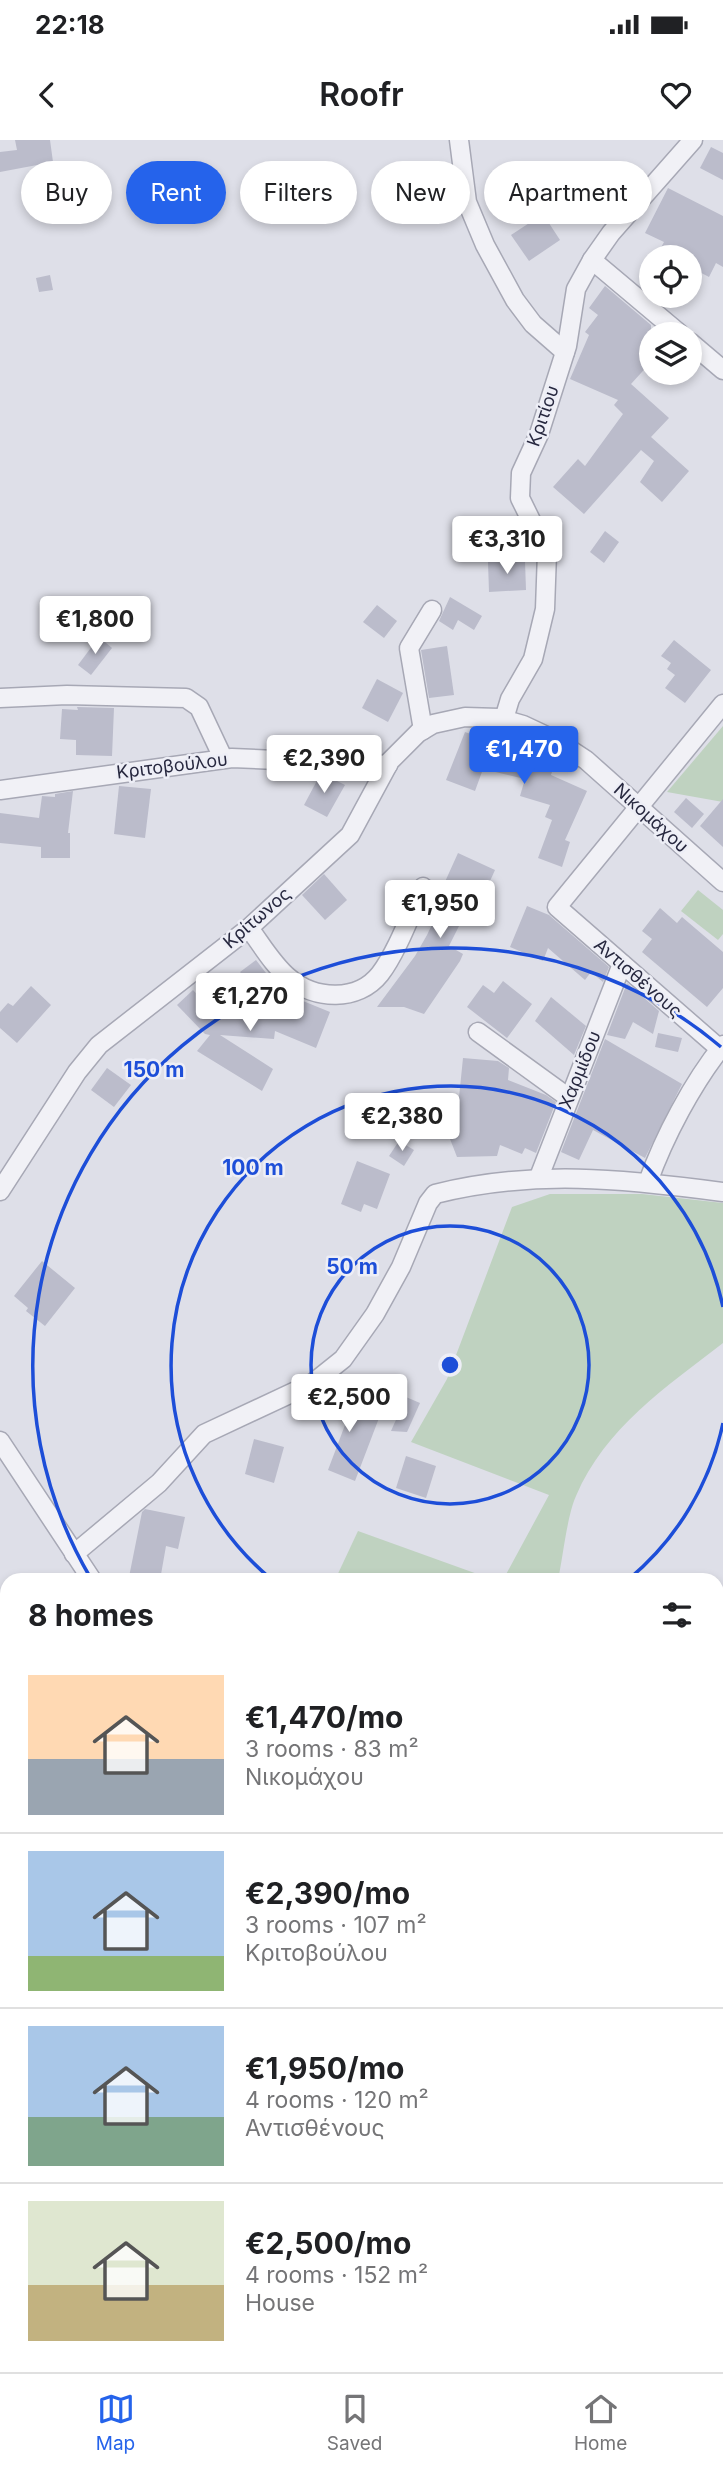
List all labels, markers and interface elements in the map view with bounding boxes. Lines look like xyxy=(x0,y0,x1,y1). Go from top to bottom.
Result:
text: 22:18 xyxy=(35,9,105,40)
text: Roofr xyxy=(319,75,404,114)
icon: back xyxy=(28,76,66,114)
icon: heart xyxy=(657,76,695,114)
chip: Buy xyxy=(21,161,112,224)
chip: Rent xyxy=(126,161,226,224)
chip: Filters xyxy=(240,161,357,224)
chip: New xyxy=(371,161,470,224)
chip: Apartment xyxy=(484,161,652,224)
map controls xyxy=(639,245,702,385)
button: locate xyxy=(639,245,702,308)
button: layers xyxy=(639,322,702,385)
street label: Κριτίου xyxy=(522,383,563,449)
pin: €3,310 xyxy=(450,516,564,576)
text: €3,310 xyxy=(468,525,546,553)
pin: €1,800 xyxy=(38,596,152,656)
text: €1,800 xyxy=(56,605,134,633)
pin: €1,470 xyxy=(467,726,581,786)
text: €1,470 xyxy=(485,735,563,763)
pin: €2,390 xyxy=(267,736,381,795)
text: €2,390 xyxy=(283,744,365,772)
street label: Κριτοβούλου xyxy=(115,748,229,783)
street label: Νικομάχου xyxy=(610,779,693,857)
pin: €1,950 xyxy=(383,880,497,940)
street label: Κρίτωνος xyxy=(219,883,295,953)
text: €1,950 xyxy=(401,889,479,917)
street label: Αντισθένους xyxy=(590,934,686,1021)
pin: €1,270 xyxy=(193,974,307,1033)
text: €1,270 xyxy=(212,982,288,1010)
street label: Χαρμίδου xyxy=(554,1028,605,1112)
text: 150 m xyxy=(124,1057,184,1082)
pin: €2,380 xyxy=(345,1094,459,1153)
text: €2,380 xyxy=(361,1102,443,1130)
text: 100 m xyxy=(222,1155,284,1180)
text: 50 m xyxy=(326,1254,378,1279)
centre of rings xyxy=(438,1353,462,1377)
pin: €2,500 xyxy=(292,1374,406,1434)
text: €2,500 xyxy=(307,1383,391,1411)
icon: filters xyxy=(658,1596,696,1634)
text: 8 homes xyxy=(28,1597,154,1633)
text: €1,470/mo xyxy=(245,1699,403,1735)
icon: home xyxy=(84,1703,168,1787)
text: 3 rooms · 83 m² xyxy=(245,1735,419,1763)
text: Νικομάχου xyxy=(245,1763,364,1791)
text: €2,390/mo xyxy=(245,1875,410,1911)
icon: home xyxy=(84,1879,168,1963)
text: 3 rooms · 107 m² xyxy=(245,1911,427,1939)
text: Κριτοβούλου xyxy=(245,1939,388,1967)
text: €1,950/mo xyxy=(245,2050,404,2086)
icon: home xyxy=(84,2054,168,2138)
text: 4 rooms · 120 m² xyxy=(245,2086,429,2114)
text: Αντισθένους xyxy=(245,2114,385,2142)
text: €2,500/mo xyxy=(245,2225,411,2261)
icon: home xyxy=(84,2229,168,2313)
text: 4 rooms · 152 m² xyxy=(245,2261,428,2289)
text: House xyxy=(245,2289,315,2317)
tab: Map xyxy=(96,2390,135,2455)
tab: Saved xyxy=(327,2390,382,2455)
tab: Home xyxy=(574,2390,627,2455)

